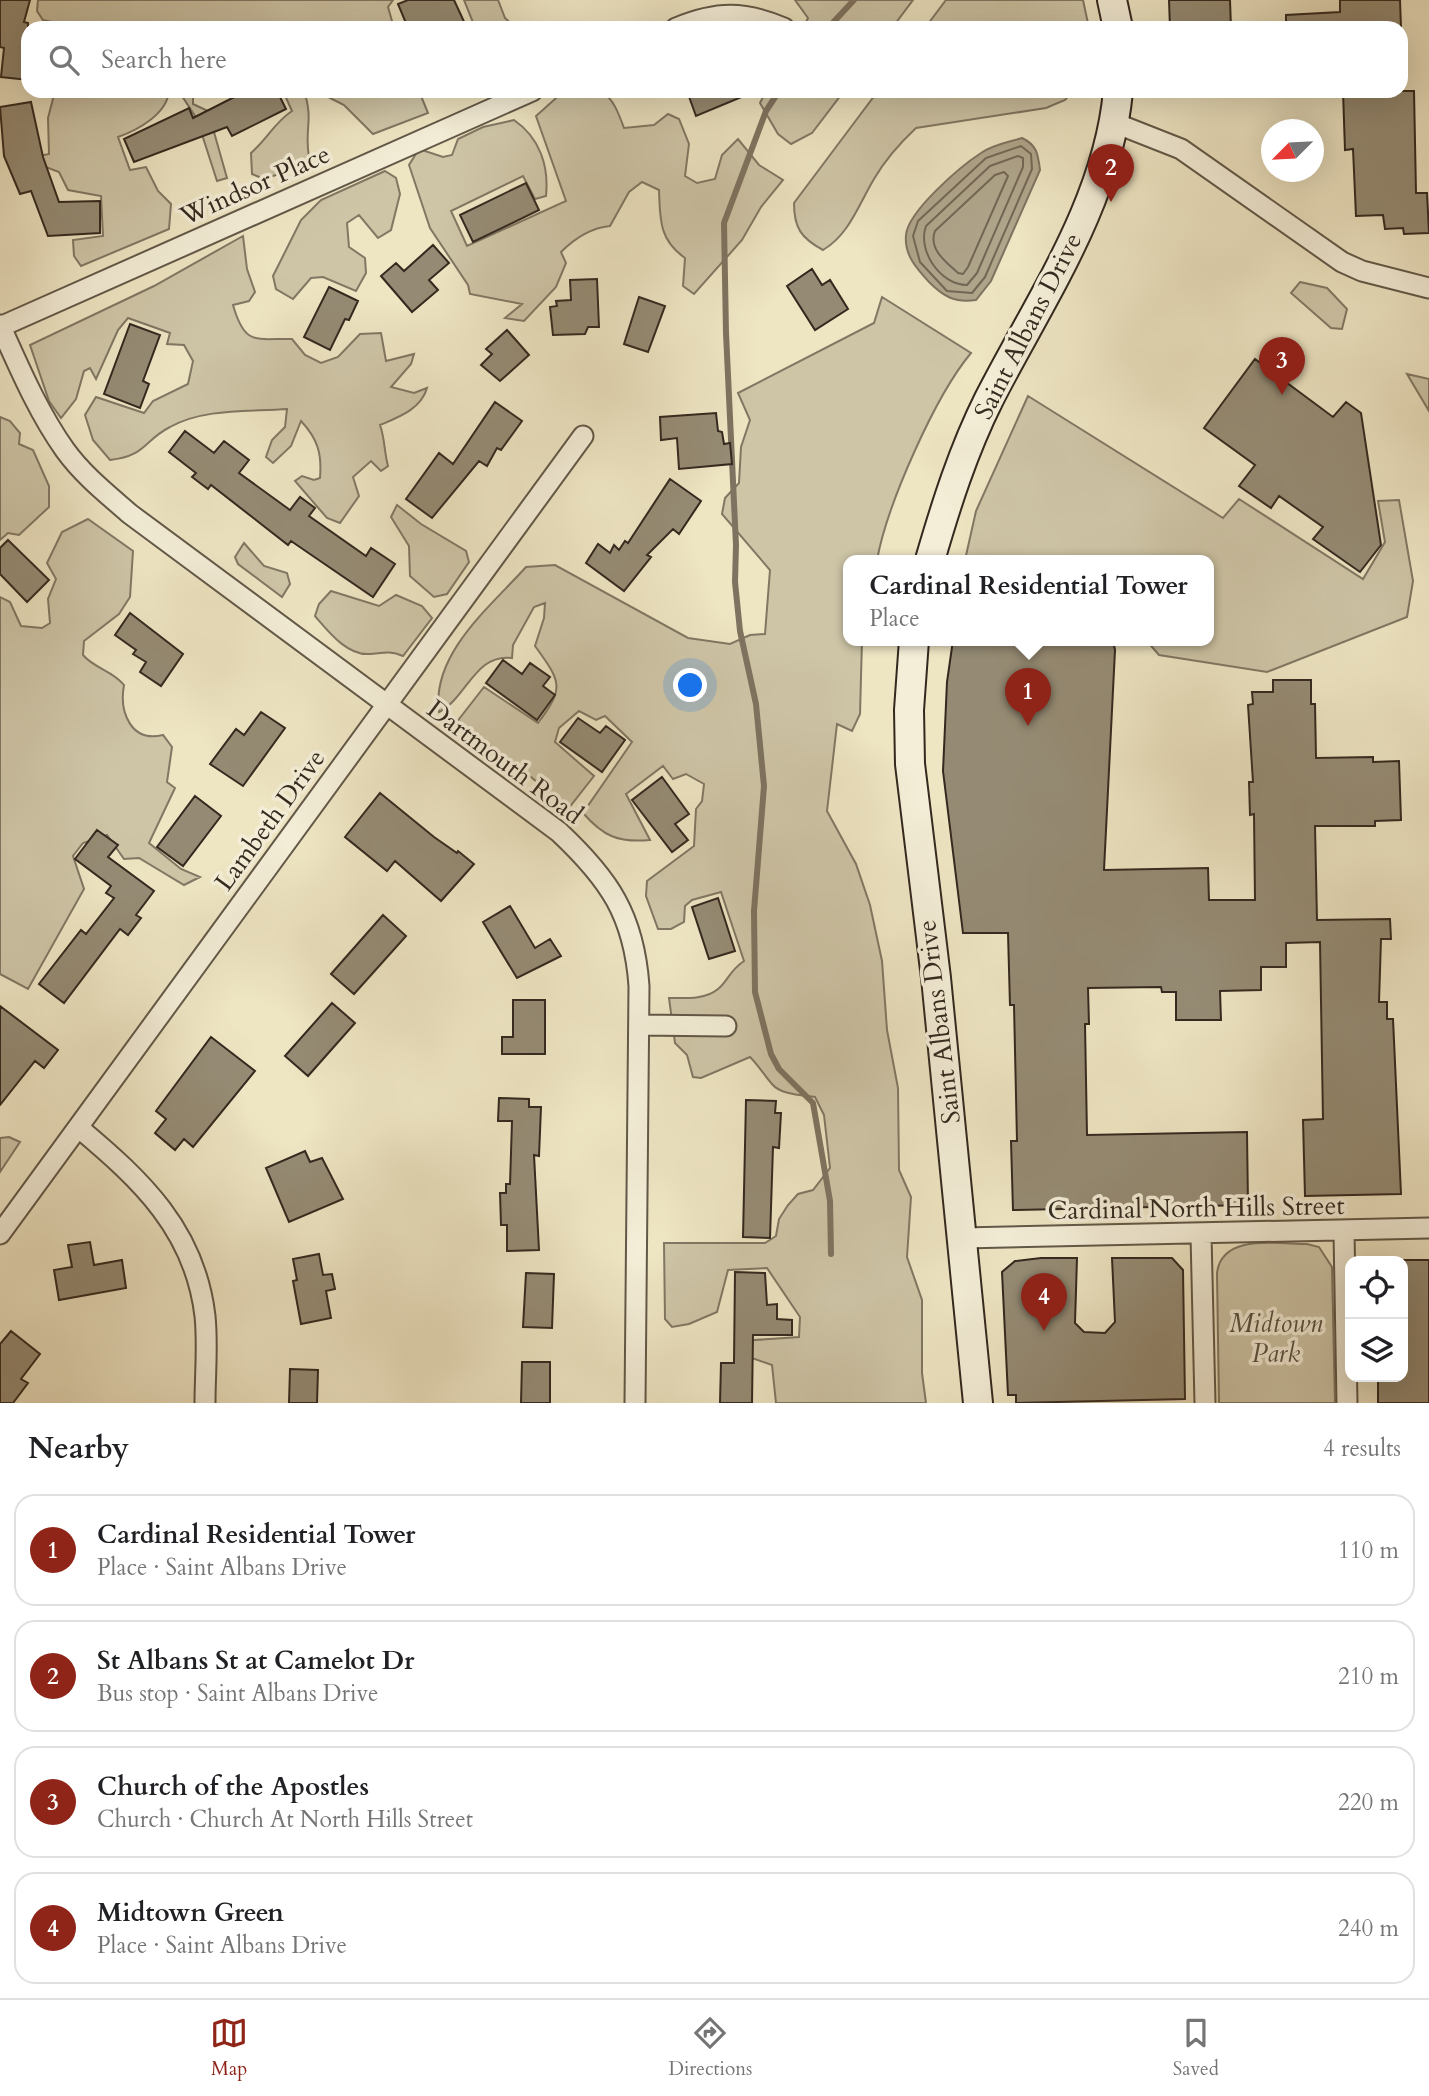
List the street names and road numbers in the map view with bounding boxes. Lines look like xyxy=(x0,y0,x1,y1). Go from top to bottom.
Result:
street label: Windsor Place xyxy=(174,136,336,234)
street label: Saint Albans Drive xyxy=(966,227,1090,425)
street label: Dartmouth Road xyxy=(420,692,590,832)
street label: Lambeth Drive xyxy=(207,742,333,898)
street label: Saint Albans Drive xyxy=(909,918,969,1126)
street label: Cardinal North Hills Street xyxy=(1047,1188,1345,1228)

